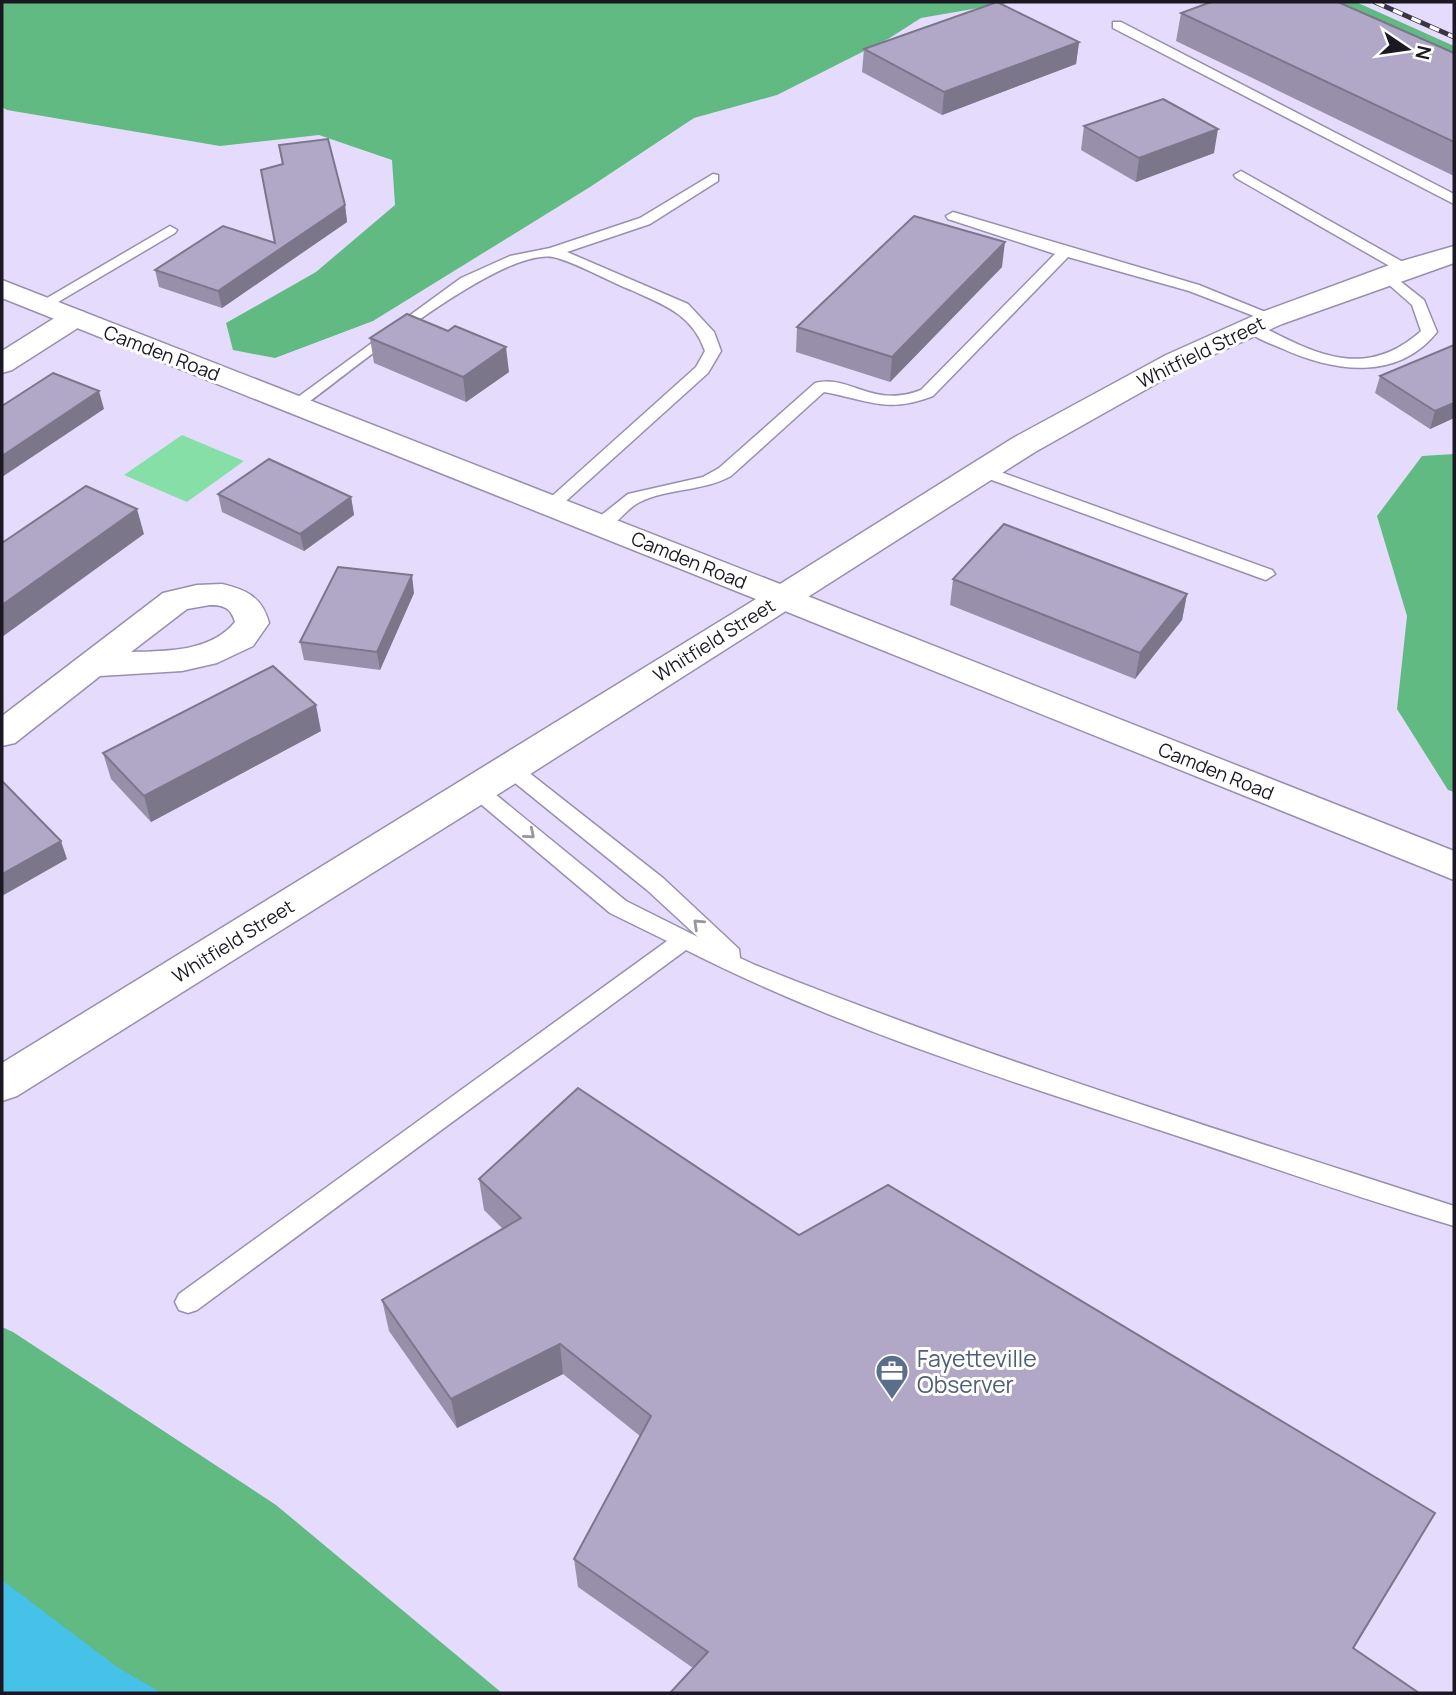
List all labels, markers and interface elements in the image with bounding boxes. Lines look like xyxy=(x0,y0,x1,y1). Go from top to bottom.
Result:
north arrow xyxy=(1372,14,1442,84)
text: N xyxy=(1409,43,1438,62)
street label: Whitfield Street xyxy=(1133,310,1269,394)
street label: Camden Road xyxy=(100,319,224,387)
street label: Camden Road xyxy=(627,525,751,595)
street label: Whitfield Street xyxy=(648,592,780,688)
street label: Camden Road xyxy=(1154,736,1278,806)
one-way arrow xyxy=(522,826,535,838)
street label: Whitfield Street xyxy=(167,893,299,989)
one-way arrow xyxy=(693,920,706,932)
place label: Fayetteville Observer xyxy=(917,1342,1037,1400)
office icon: Fayetteville Observer xyxy=(873,1352,911,1401)

